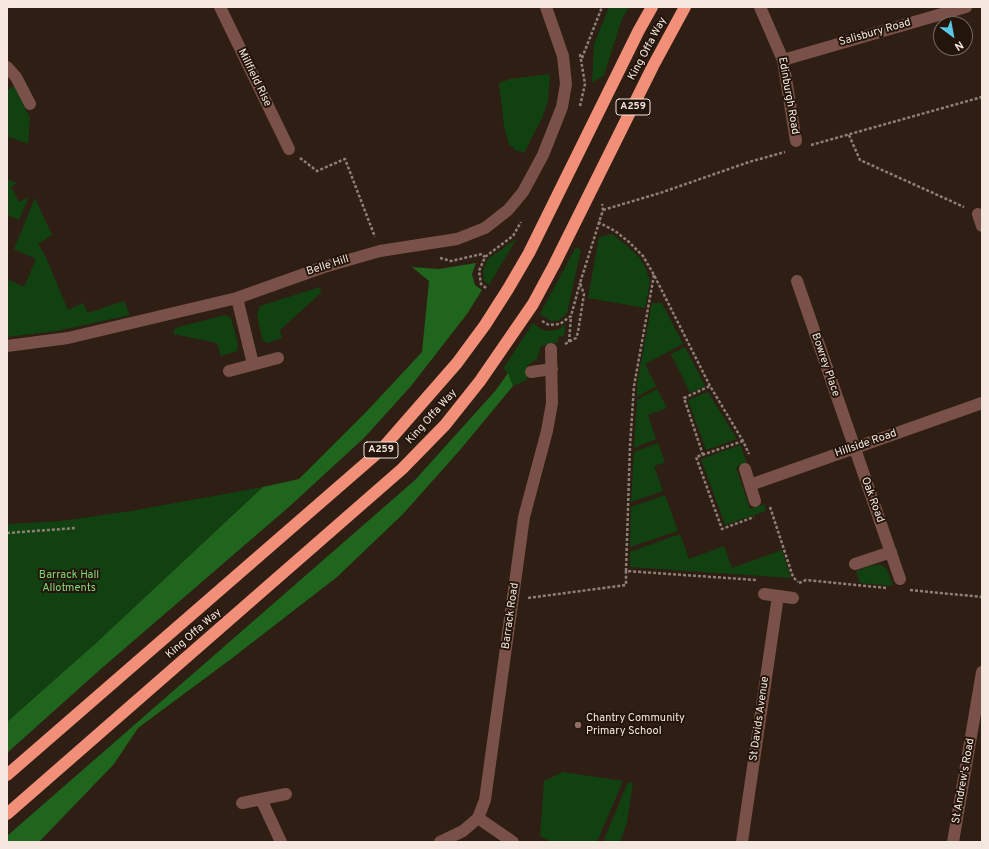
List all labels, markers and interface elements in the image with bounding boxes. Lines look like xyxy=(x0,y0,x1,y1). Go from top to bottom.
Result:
street label: King Offa Way xyxy=(626,15,670,83)
street label: Salisbury Road xyxy=(838,16,912,50)
north arrow xyxy=(933,16,973,56)
text: N xyxy=(952,37,966,53)
street label: Millfield Rise xyxy=(234,47,274,109)
street label: Edinburgh Road xyxy=(775,56,801,136)
road number: A259 xyxy=(616,99,650,115)
street label: Belle Hill xyxy=(305,253,351,279)
street label: Bowrey Place xyxy=(808,331,842,399)
street label: King Offa Way xyxy=(404,387,460,447)
street label: Hillside Road xyxy=(833,427,899,461)
road number: A259 xyxy=(364,442,398,458)
street label: Oak Road xyxy=(858,475,886,525)
park label: Barrack Hall Allotments xyxy=(39,569,99,595)
street label: Barrack Road xyxy=(500,582,522,650)
street label: King Offa Way xyxy=(163,606,225,662)
street label: St Davids Avenue xyxy=(748,676,772,762)
place label: Chantry Community Primary School xyxy=(586,712,685,738)
marker: Chantry Community Primary School xyxy=(573,720,583,730)
street label: St Andrew's Road xyxy=(950,737,978,825)

